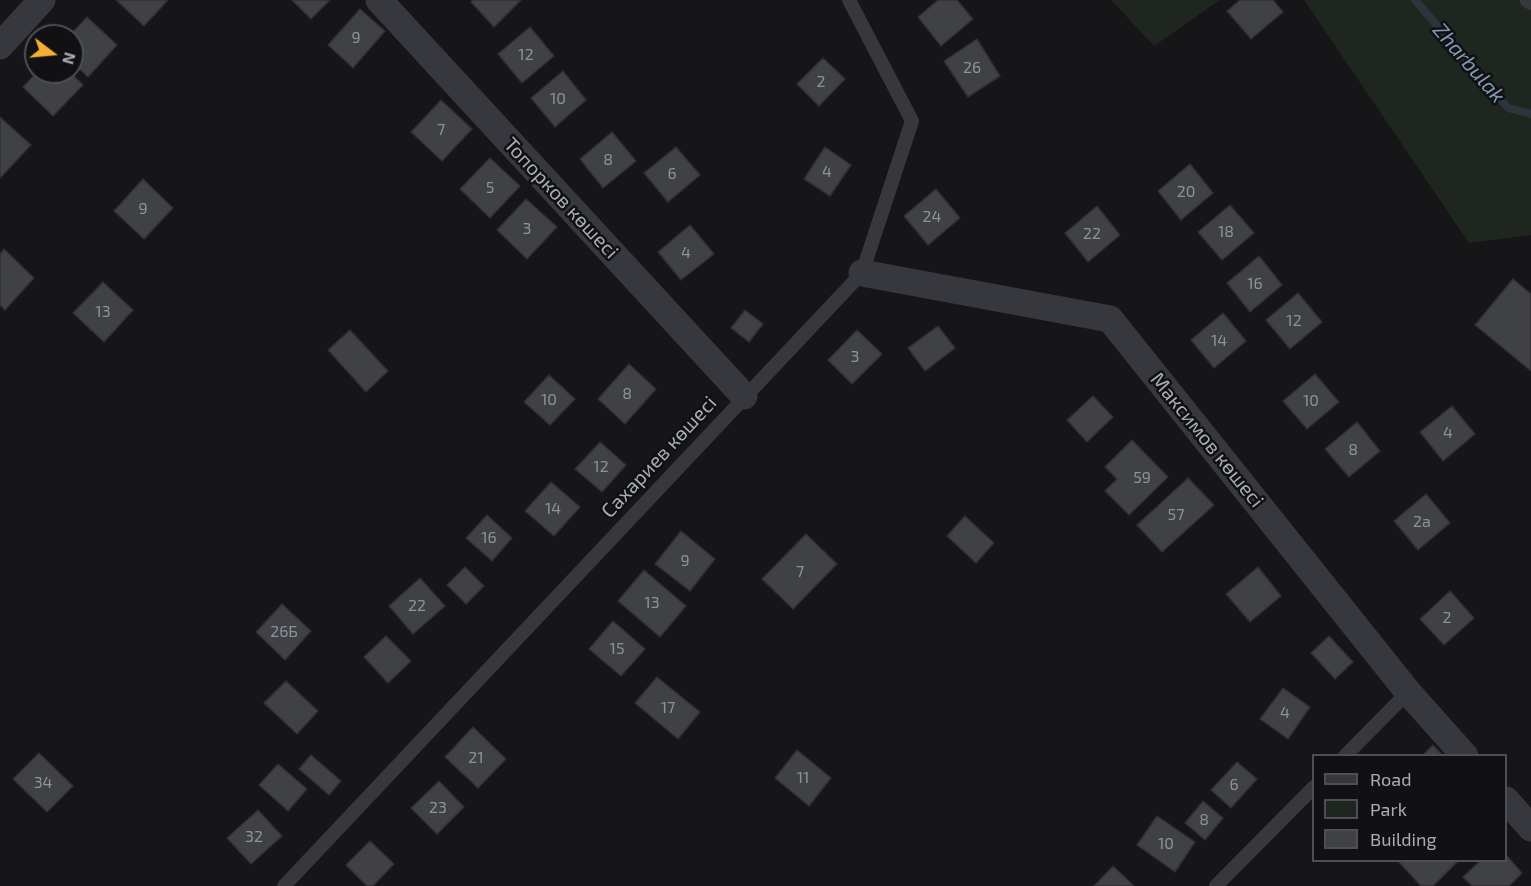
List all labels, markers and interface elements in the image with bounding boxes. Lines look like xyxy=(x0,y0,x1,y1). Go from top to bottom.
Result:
water label: Zharbulak xyxy=(1428,18,1510,108)
north arrow xyxy=(24,24,84,84)
house number: 9 xyxy=(351,28,361,48)
house number: 12 xyxy=(518,45,534,65)
text: N xyxy=(59,50,81,67)
house number: 26 xyxy=(963,58,981,78)
house number: 2 xyxy=(817,72,825,92)
house number: 10 xyxy=(550,89,566,109)
house number: 7 xyxy=(437,120,445,140)
street label: Топорков көшесі xyxy=(499,132,623,264)
house number: 8 xyxy=(603,150,613,170)
house number: 4 xyxy=(822,162,832,182)
house number: 6 xyxy=(667,164,677,184)
house number: 5 xyxy=(486,178,494,198)
house number: 20 xyxy=(1177,182,1195,202)
house number: 9 xyxy=(138,199,148,219)
house number: 24 xyxy=(923,207,941,227)
house number: 3 xyxy=(523,219,531,239)
house number: 18 xyxy=(1218,222,1234,242)
house number: 22 xyxy=(1083,224,1101,244)
house number: 4 xyxy=(681,243,691,263)
house number: 16 xyxy=(1247,274,1263,294)
house number: 13 xyxy=(95,302,111,322)
house number: 12 xyxy=(1286,311,1302,331)
house number: 14 xyxy=(1211,331,1227,351)
house number: 3 xyxy=(851,347,859,367)
street label: Максимов көшесі xyxy=(1145,368,1269,512)
house number: 8 xyxy=(622,384,632,404)
house number: 10 xyxy=(541,390,557,410)
street label: Сахариев көшесі xyxy=(596,391,722,523)
house number: 10 xyxy=(1303,391,1319,411)
house number: 4 xyxy=(1443,423,1453,443)
house number: 8 xyxy=(1348,440,1358,460)
house number: 12 xyxy=(593,457,609,477)
house number: 59 xyxy=(1133,468,1151,488)
house number: 14 xyxy=(545,499,561,519)
house number: 57 xyxy=(1168,505,1184,525)
house number: 2а xyxy=(1413,512,1431,532)
house number: 16 xyxy=(481,528,497,548)
house number: 9 xyxy=(680,551,690,571)
house number: 7 xyxy=(796,562,804,582)
house number: 13 xyxy=(644,593,660,613)
house number: 22 xyxy=(408,596,426,616)
house number: 2 xyxy=(1443,608,1451,628)
house number: 26Б xyxy=(270,622,298,642)
house number: 15 xyxy=(610,639,624,659)
house number: 17 xyxy=(661,698,675,718)
house number: 4 xyxy=(1280,703,1290,723)
house number: 21 xyxy=(468,748,484,768)
legend xyxy=(1312,754,1507,862)
house number: 11 xyxy=(797,768,809,788)
text: Road xyxy=(1370,768,1411,790)
house number: 34 xyxy=(34,773,52,793)
house number: 6 xyxy=(1229,775,1239,795)
house number: 23 xyxy=(429,798,447,818)
text: Park xyxy=(1370,798,1407,820)
house number: 8 xyxy=(1199,810,1209,830)
house number: 32 xyxy=(245,827,263,847)
text: Building xyxy=(1370,828,1437,850)
house number: 10 xyxy=(1158,834,1174,854)

